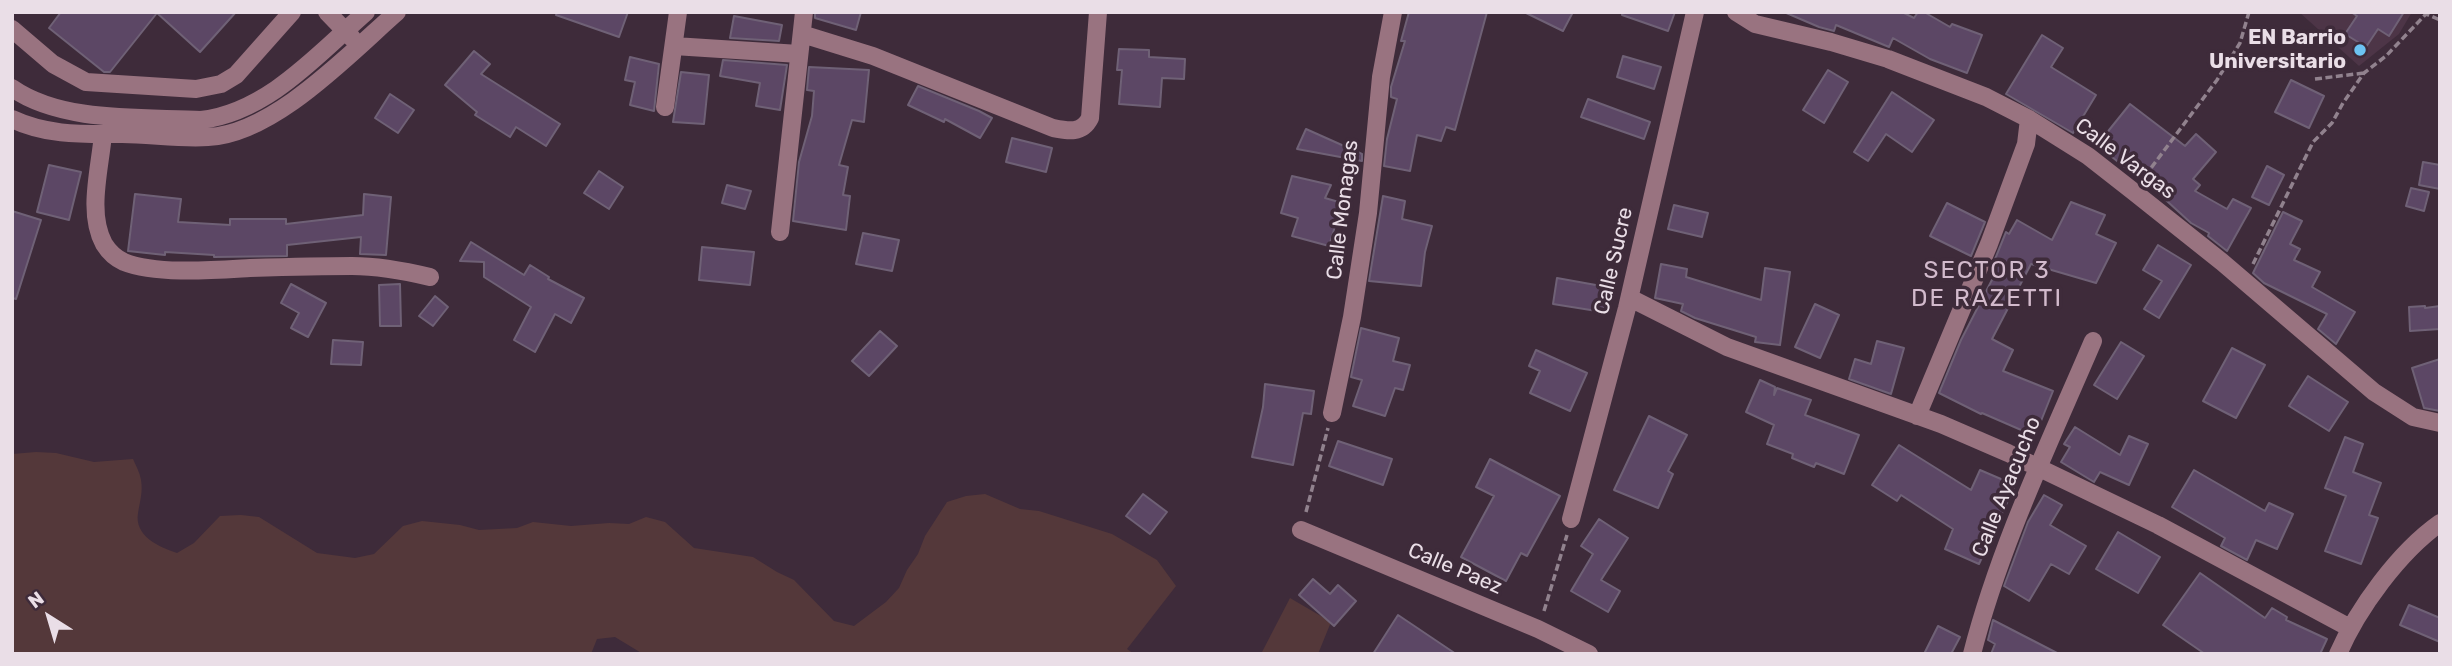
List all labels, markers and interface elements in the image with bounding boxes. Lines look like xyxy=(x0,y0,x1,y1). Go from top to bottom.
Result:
place label: EN Barrio Universitario xyxy=(2209,25,2346,75)
marker: EN Barrio Universitario xyxy=(2352,42,2368,58)
street label: Calle Vargas xyxy=(2070,113,2180,205)
street label: Calle Monagas xyxy=(1322,139,1364,281)
street label: Calle Sucre xyxy=(1589,205,1639,317)
district label: SECTOR 3 DE RAZETTI xyxy=(1912,257,2062,313)
street label: Calle Ayacucho xyxy=(1967,413,2047,561)
street label: Calle Paez xyxy=(1404,538,1506,600)
north arrow xyxy=(14,582,84,652)
text: N xyxy=(24,587,48,613)

